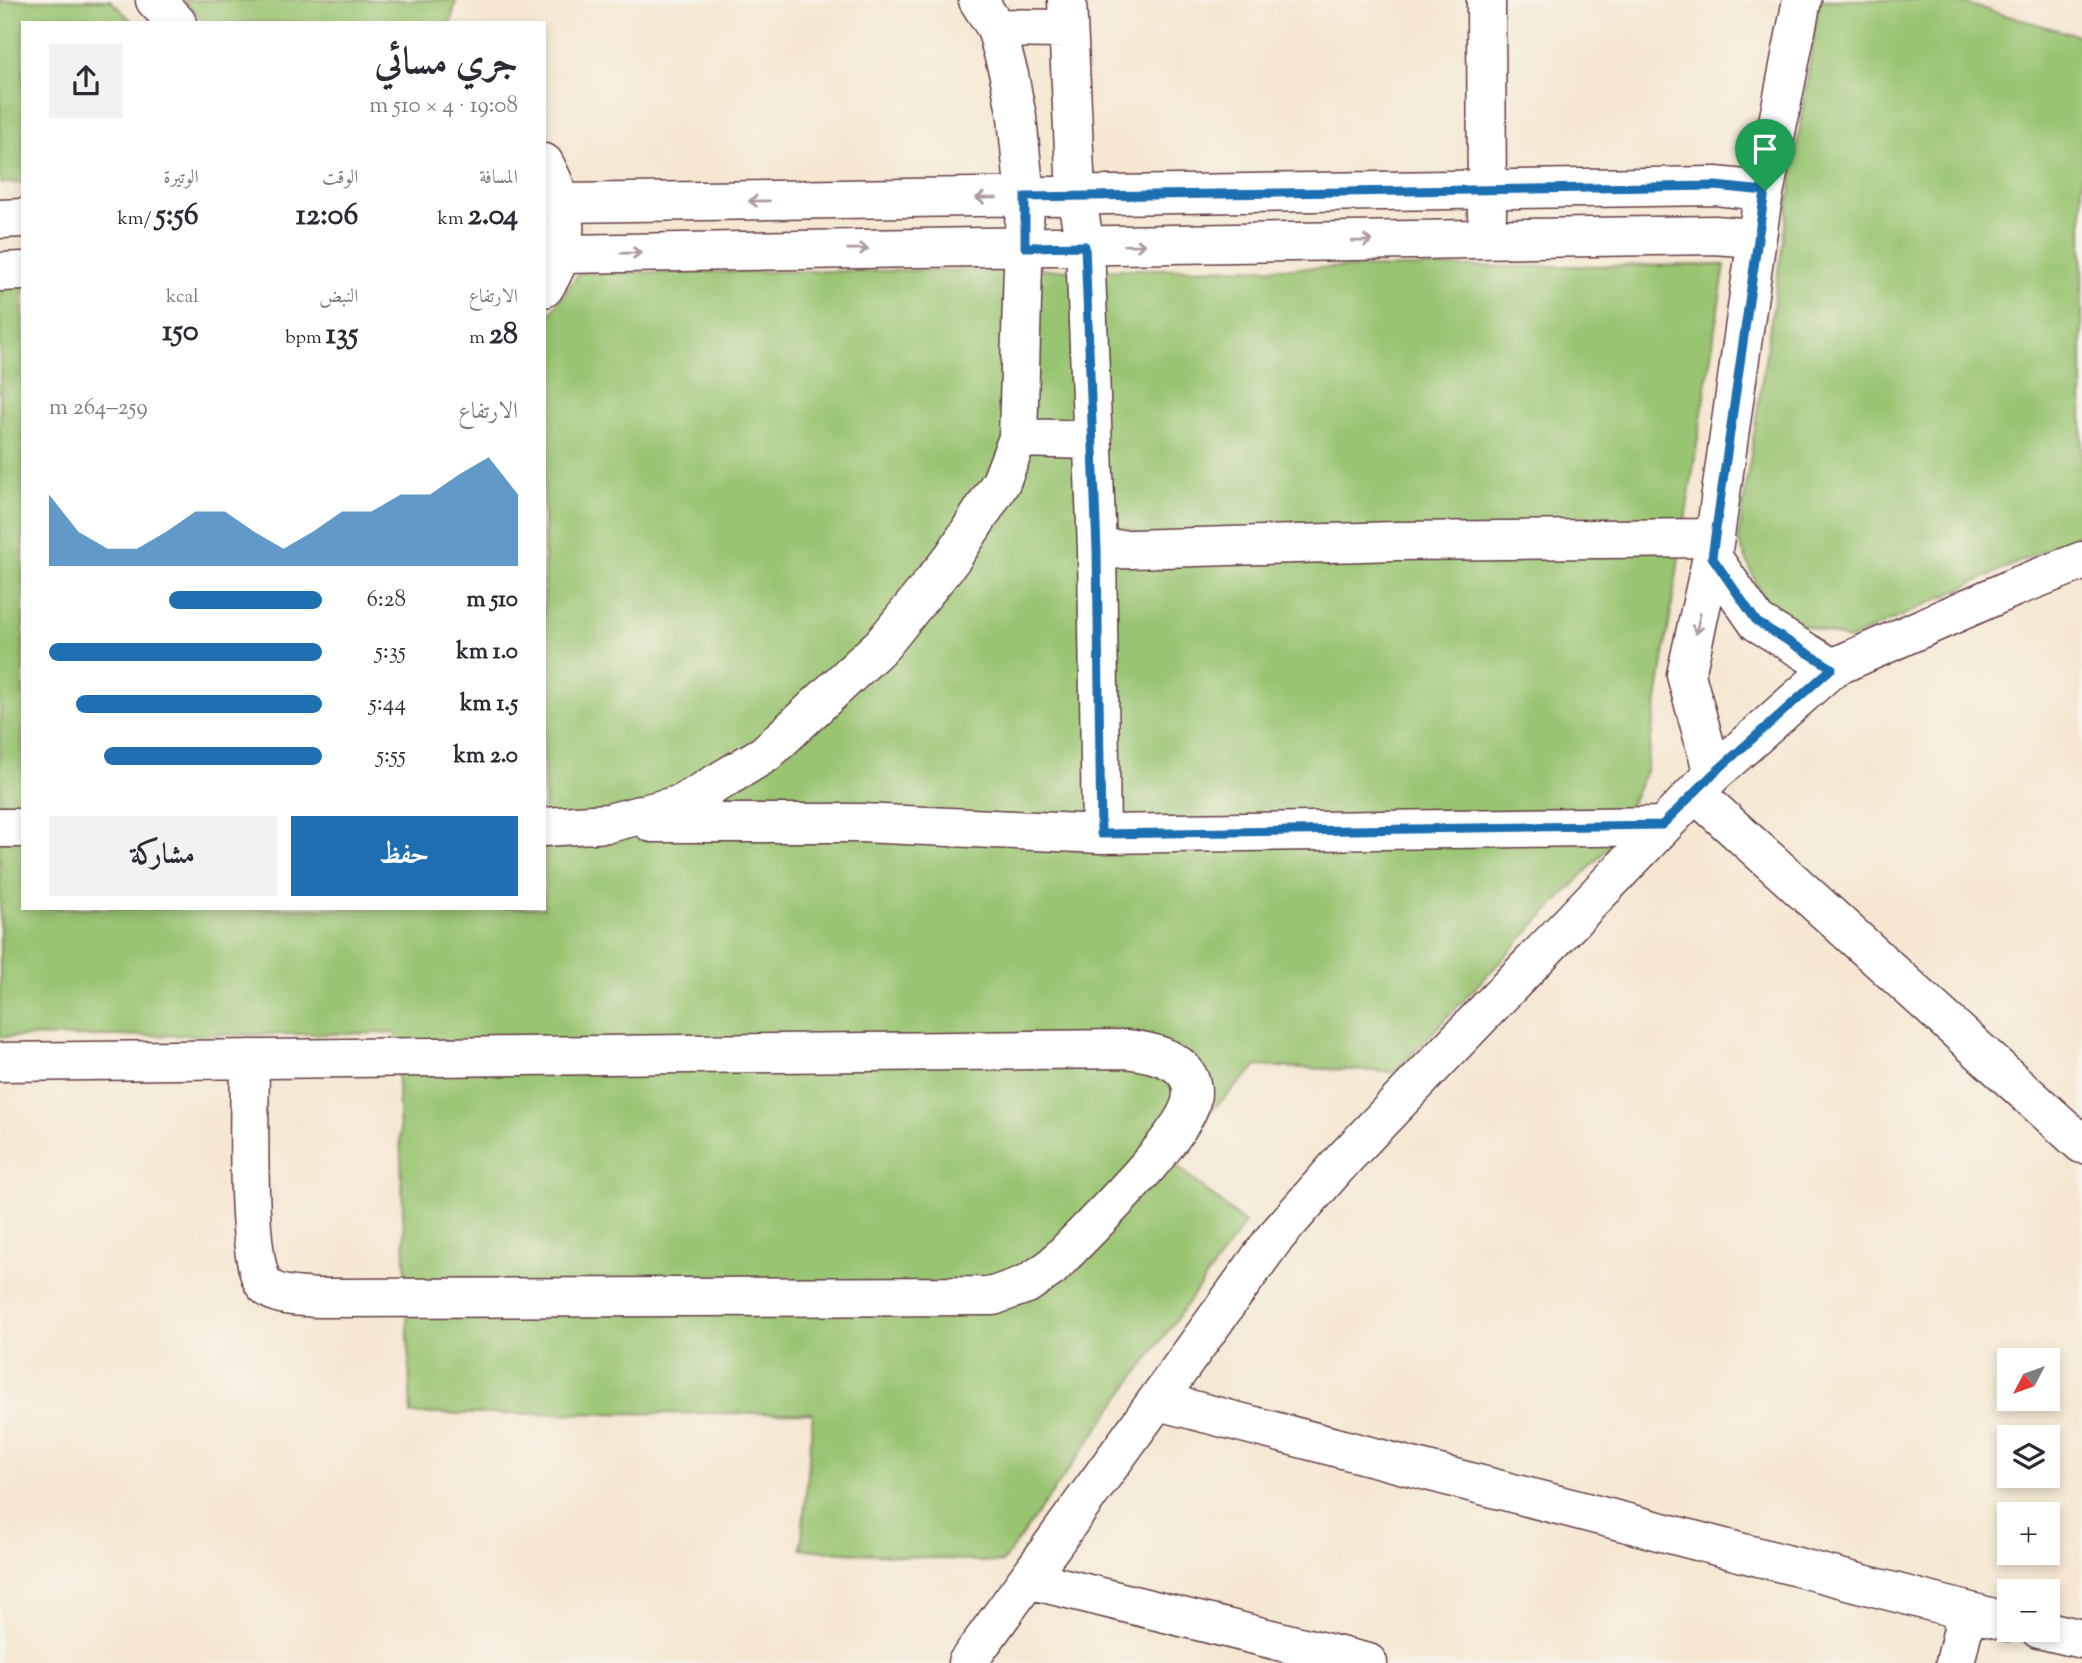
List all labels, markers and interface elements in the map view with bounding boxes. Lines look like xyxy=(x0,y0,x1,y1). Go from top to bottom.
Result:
text: جري مسائي xyxy=(375,37,518,91)
button: share xyxy=(49,44,123,118)
text: 19:08 · 4 × 510 m xyxy=(369,90,518,123)
pin xyxy=(1735,119,1795,191)
icon: arrive xyxy=(1746,130,1784,168)
text: الوتيرة xyxy=(164,165,199,192)
text: الوقت xyxy=(322,165,358,192)
text: المسافة xyxy=(479,165,518,192)
one-way arrow xyxy=(975,191,998,204)
one-way arrow xyxy=(747,194,770,207)
text: 5:56 xyxy=(155,195,199,238)
text: 12:06 xyxy=(296,195,358,238)
text: 2.04 xyxy=(468,195,518,238)
text: /km xyxy=(117,206,155,233)
text: km xyxy=(438,206,468,233)
one-way arrow xyxy=(1350,234,1373,248)
one-way arrow xyxy=(1123,238,1146,252)
one-way arrow xyxy=(846,243,869,256)
one-way arrow xyxy=(619,246,642,260)
text: kcal xyxy=(166,284,199,311)
text: النبض xyxy=(319,284,358,311)
text: الارتفاع xyxy=(469,284,518,311)
text: 150 xyxy=(162,311,199,354)
text: 135 xyxy=(326,314,358,357)
text: 28 xyxy=(489,314,518,357)
text: bpm xyxy=(285,325,326,352)
text: m xyxy=(469,325,489,352)
text: 259–264 m xyxy=(49,392,148,425)
text: الارتفاع xyxy=(458,396,518,429)
text: 6:28 xyxy=(367,584,406,617)
text: 510 m xyxy=(466,584,518,617)
one-way arrow xyxy=(1690,612,1704,635)
text: 5:35 xyxy=(375,636,406,669)
text: 1.0 km xyxy=(456,636,518,669)
text: 5:44 xyxy=(369,688,406,721)
text: 1.5 km xyxy=(460,688,518,721)
text: 5:55 xyxy=(376,740,406,773)
text: 2.0 km xyxy=(453,740,518,773)
button: مشاركة xyxy=(49,816,277,896)
button: حفظ xyxy=(291,816,518,896)
north arrow xyxy=(1997,1348,2060,1410)
map controls xyxy=(1997,1348,2060,1642)
button: layers xyxy=(1997,1425,2060,1488)
button: + xyxy=(1997,1502,2060,1565)
button: − xyxy=(1997,1579,2060,1642)

